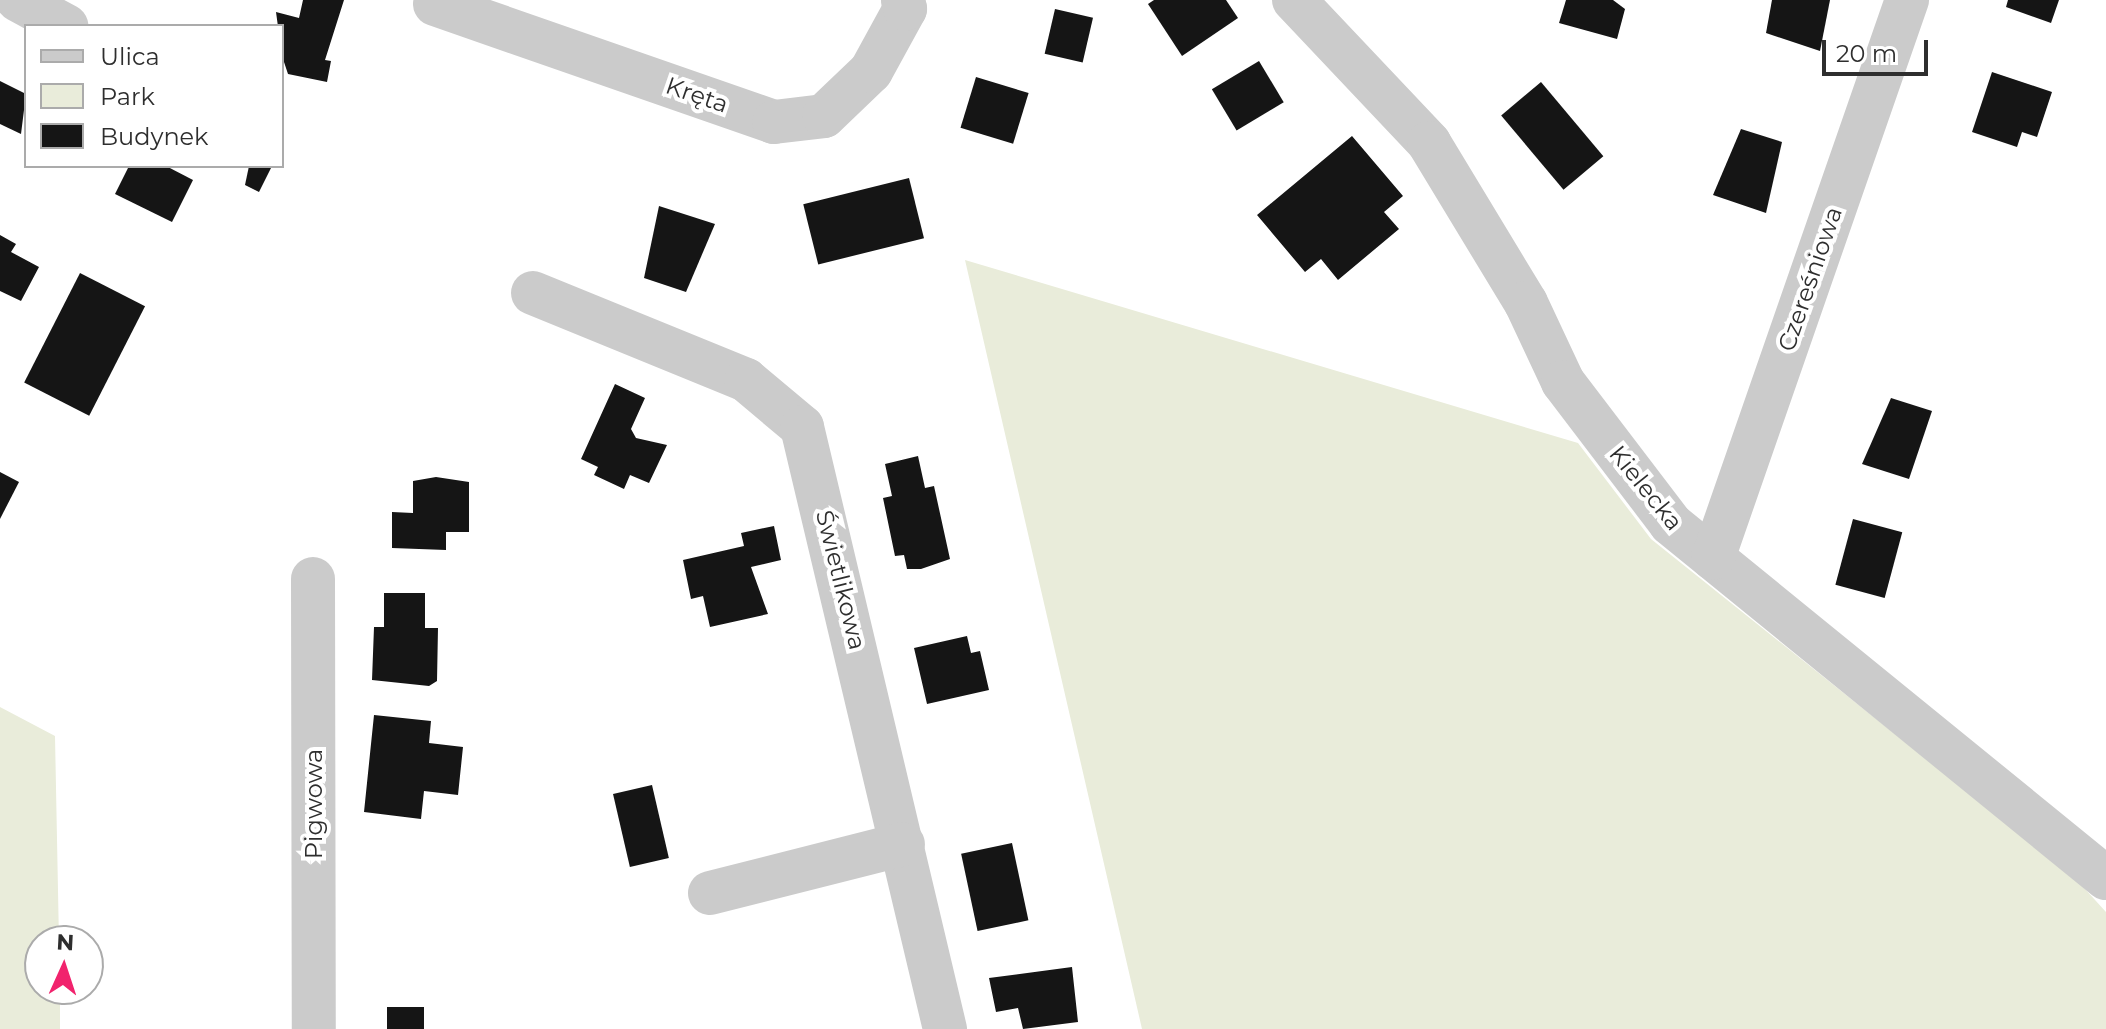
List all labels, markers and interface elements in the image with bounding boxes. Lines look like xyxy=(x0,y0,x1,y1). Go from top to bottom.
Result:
legend xyxy=(24,24,284,168)
scale bar xyxy=(1826,24,1932,74)
text: 20 m xyxy=(1836,39,1897,68)
text: Ulica xyxy=(100,42,160,71)
street label: Kręta xyxy=(662,71,732,119)
text: Park xyxy=(100,82,155,111)
text: Budynek xyxy=(100,122,208,151)
street label: Czereśniowa xyxy=(1772,203,1848,355)
street label: Kielecka xyxy=(1603,440,1689,536)
street label: Świetlikowa xyxy=(810,507,872,653)
street label: Pigwowa xyxy=(300,749,328,859)
north arrow xyxy=(24,925,104,1005)
text: N xyxy=(56,929,75,956)

